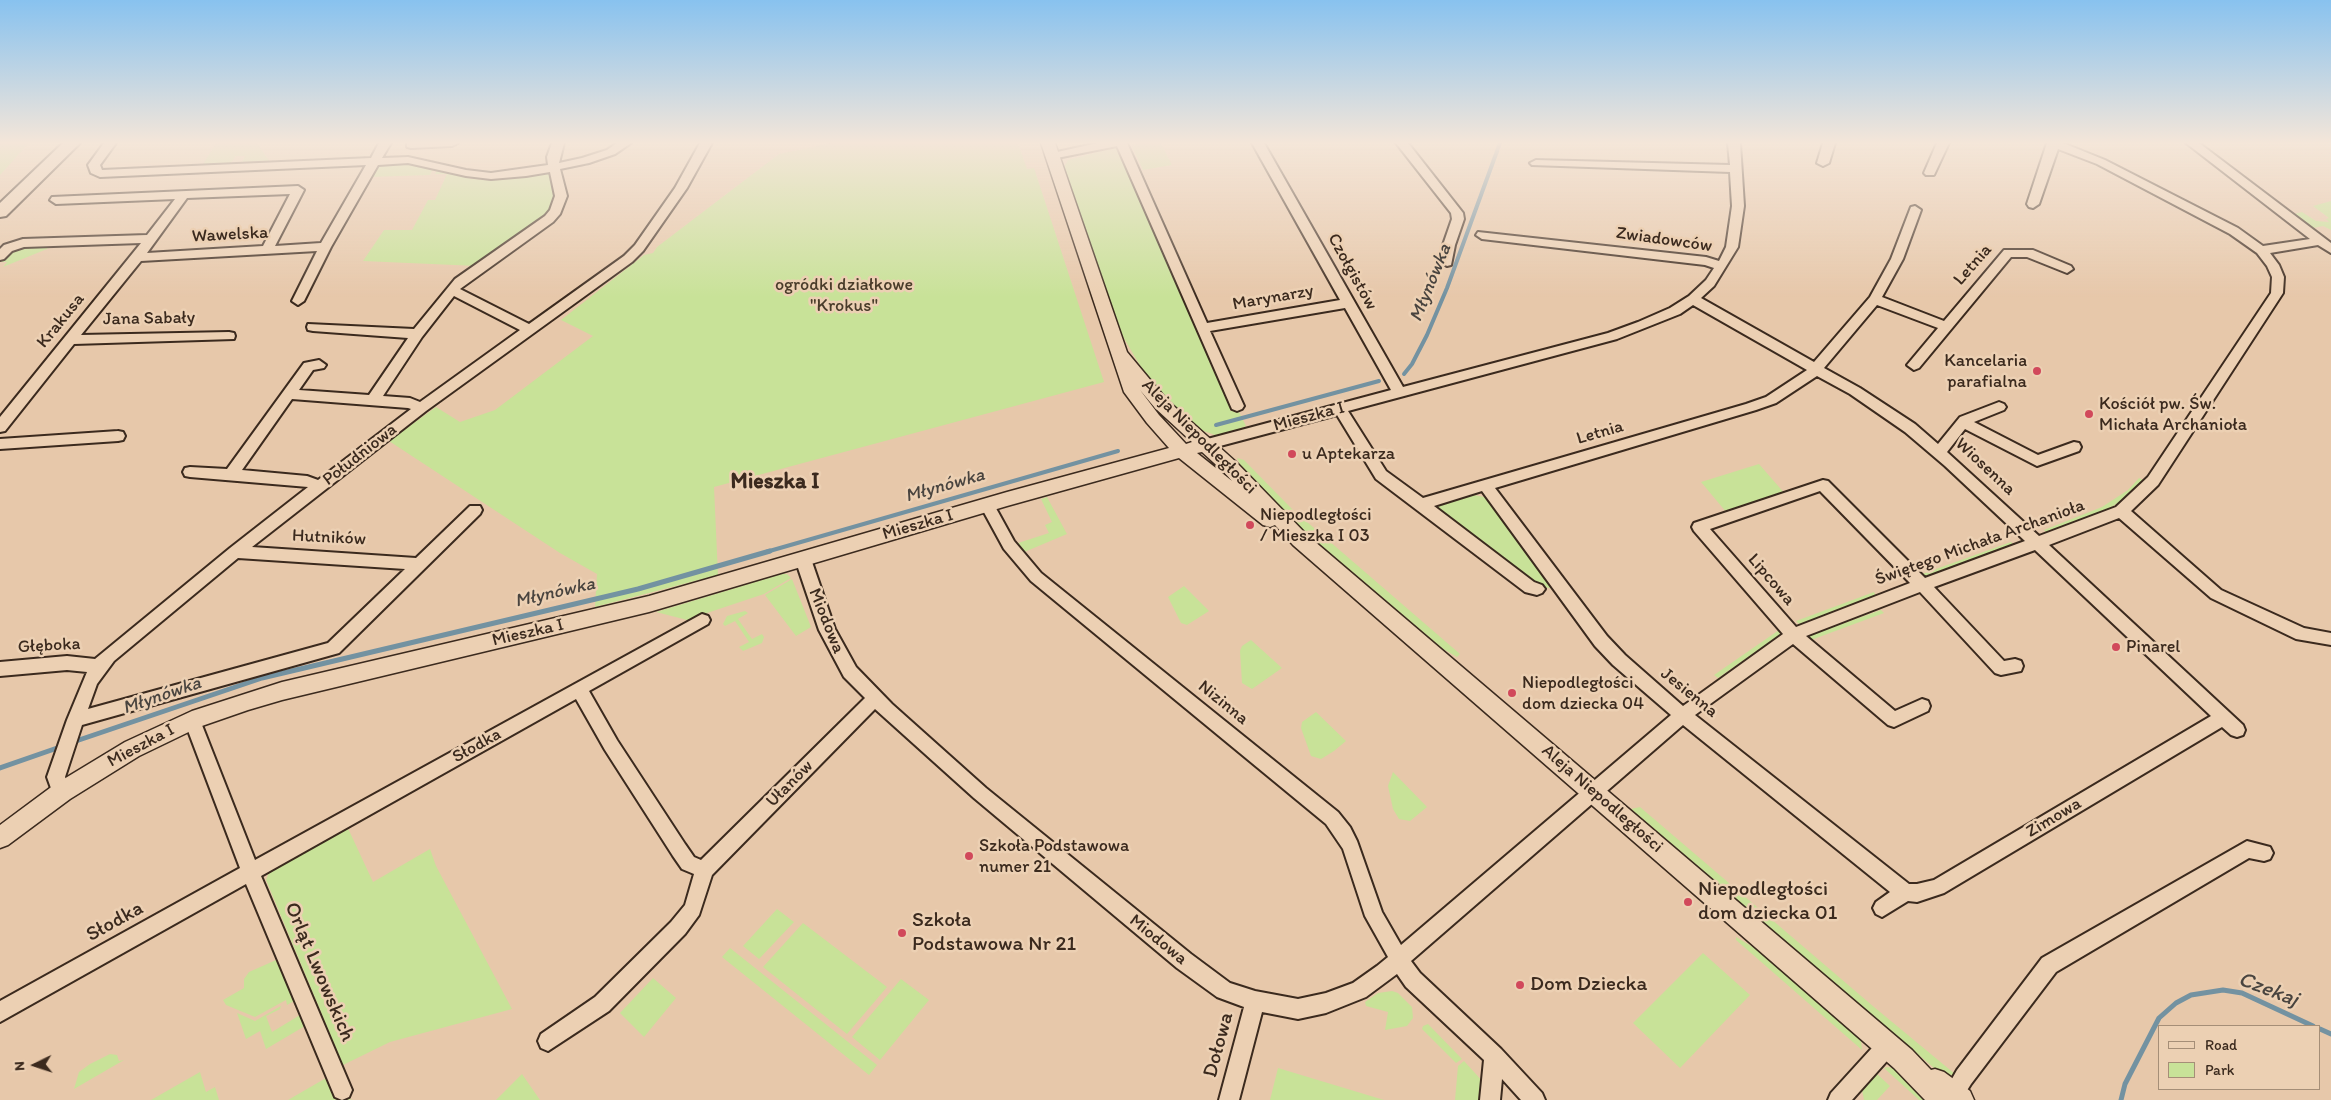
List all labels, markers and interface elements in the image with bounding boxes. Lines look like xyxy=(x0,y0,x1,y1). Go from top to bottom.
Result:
street label: Wawelska xyxy=(191,222,269,248)
street label: Zwiadowców xyxy=(1615,223,1713,257)
street label: Czołgistów xyxy=(1322,230,1382,314)
street label: Letnia xyxy=(1949,240,1997,290)
water label: Młynówka xyxy=(1405,241,1457,325)
park label: ogródki działkowe "Krokus" xyxy=(775,274,913,316)
street label: Marynarzy xyxy=(1231,280,1315,316)
street label: Krakusa xyxy=(32,289,90,353)
street label: Jana Sabały xyxy=(103,307,195,331)
place label: Kancelaria parafialna xyxy=(1944,350,2027,392)
marker: Kancelaria parafialna xyxy=(2031,365,2043,377)
street label: Aleja Niepodległości xyxy=(1137,375,1261,499)
place label: Kościół pw. Św. Michała Archanioła xyxy=(2099,393,2247,436)
street label: Mieszka I xyxy=(1271,397,1347,437)
marker: Kościół pw. Św. Michała Archanioła xyxy=(2083,408,2095,420)
street label: Letnia xyxy=(1574,416,1626,450)
street label: Południowa xyxy=(319,419,401,491)
street label: Wiosenna xyxy=(1950,434,2020,500)
place label: u Aptekarza xyxy=(1302,443,1395,465)
marker: u Aptekarza xyxy=(1286,448,1298,460)
water label: Młynówka xyxy=(903,464,987,508)
district label: Mieszka I xyxy=(730,469,820,495)
street label: Świętego Michała Archanioła xyxy=(1872,495,2088,591)
place label: Niepodległości / Mieszka I 03 xyxy=(1260,504,1372,546)
street label: Mieszka I xyxy=(880,505,956,545)
marker: Niepodległości / Mieszka I 03 xyxy=(1244,519,1256,531)
street label: Hutników xyxy=(291,525,367,551)
street label: Lipcowa xyxy=(1742,549,1800,611)
water label: Młynówka xyxy=(513,573,597,613)
street label: Miodowa xyxy=(803,585,849,657)
street label: Mieszka I xyxy=(490,614,566,652)
street label: Głęboka xyxy=(17,634,81,658)
place label: Pinarel xyxy=(2126,636,2180,658)
marker: Pinarel xyxy=(2110,641,2122,653)
street label: Jesienna xyxy=(1656,663,1722,723)
water label: Młynówka xyxy=(120,672,204,720)
place label: Niepodległości dom dziecka 04 xyxy=(1522,672,1644,714)
street label: Nizinna xyxy=(1193,676,1253,730)
marker: Niepodległości dom dziecka 04 xyxy=(1506,687,1518,699)
street label: Mieszka I xyxy=(104,719,178,773)
street label: Słodka xyxy=(449,724,505,768)
street label: Aleja Niepodległości xyxy=(1537,740,1667,858)
street label: Ułanów xyxy=(762,756,818,812)
street label: Zimowa xyxy=(2022,793,2086,843)
place label: Szkoła Podstawowa numer 21 xyxy=(979,835,1129,878)
marker: Szkoła Podstawowa numer 21 xyxy=(963,850,975,862)
place label: Niepodległości dom dziecka 01 xyxy=(1698,877,1837,927)
street label: Słodka xyxy=(82,896,148,948)
marker: Niepodległości dom dziecka 01 xyxy=(1682,896,1694,908)
street label: Orląt Lwowskich xyxy=(278,899,360,1045)
place label: Szkoła Podstawowa Nr 21 xyxy=(912,908,1076,958)
street label: Miodowa xyxy=(1125,910,1191,970)
marker: Szkoła Podstawowa Nr 21 xyxy=(896,927,908,939)
water label: Czekaj xyxy=(2234,967,2302,1013)
place label: Dom Dziecka xyxy=(1530,972,1647,998)
marker: Dom Dziecka xyxy=(1514,979,1526,991)
street label: Dołowa xyxy=(1198,1010,1240,1080)
legend xyxy=(2158,1025,2321,1090)
text: Road xyxy=(2205,1036,2237,1054)
north arrow xyxy=(10,1040,60,1090)
text: N xyxy=(11,1061,28,1071)
text: Park xyxy=(2205,1061,2235,1079)

